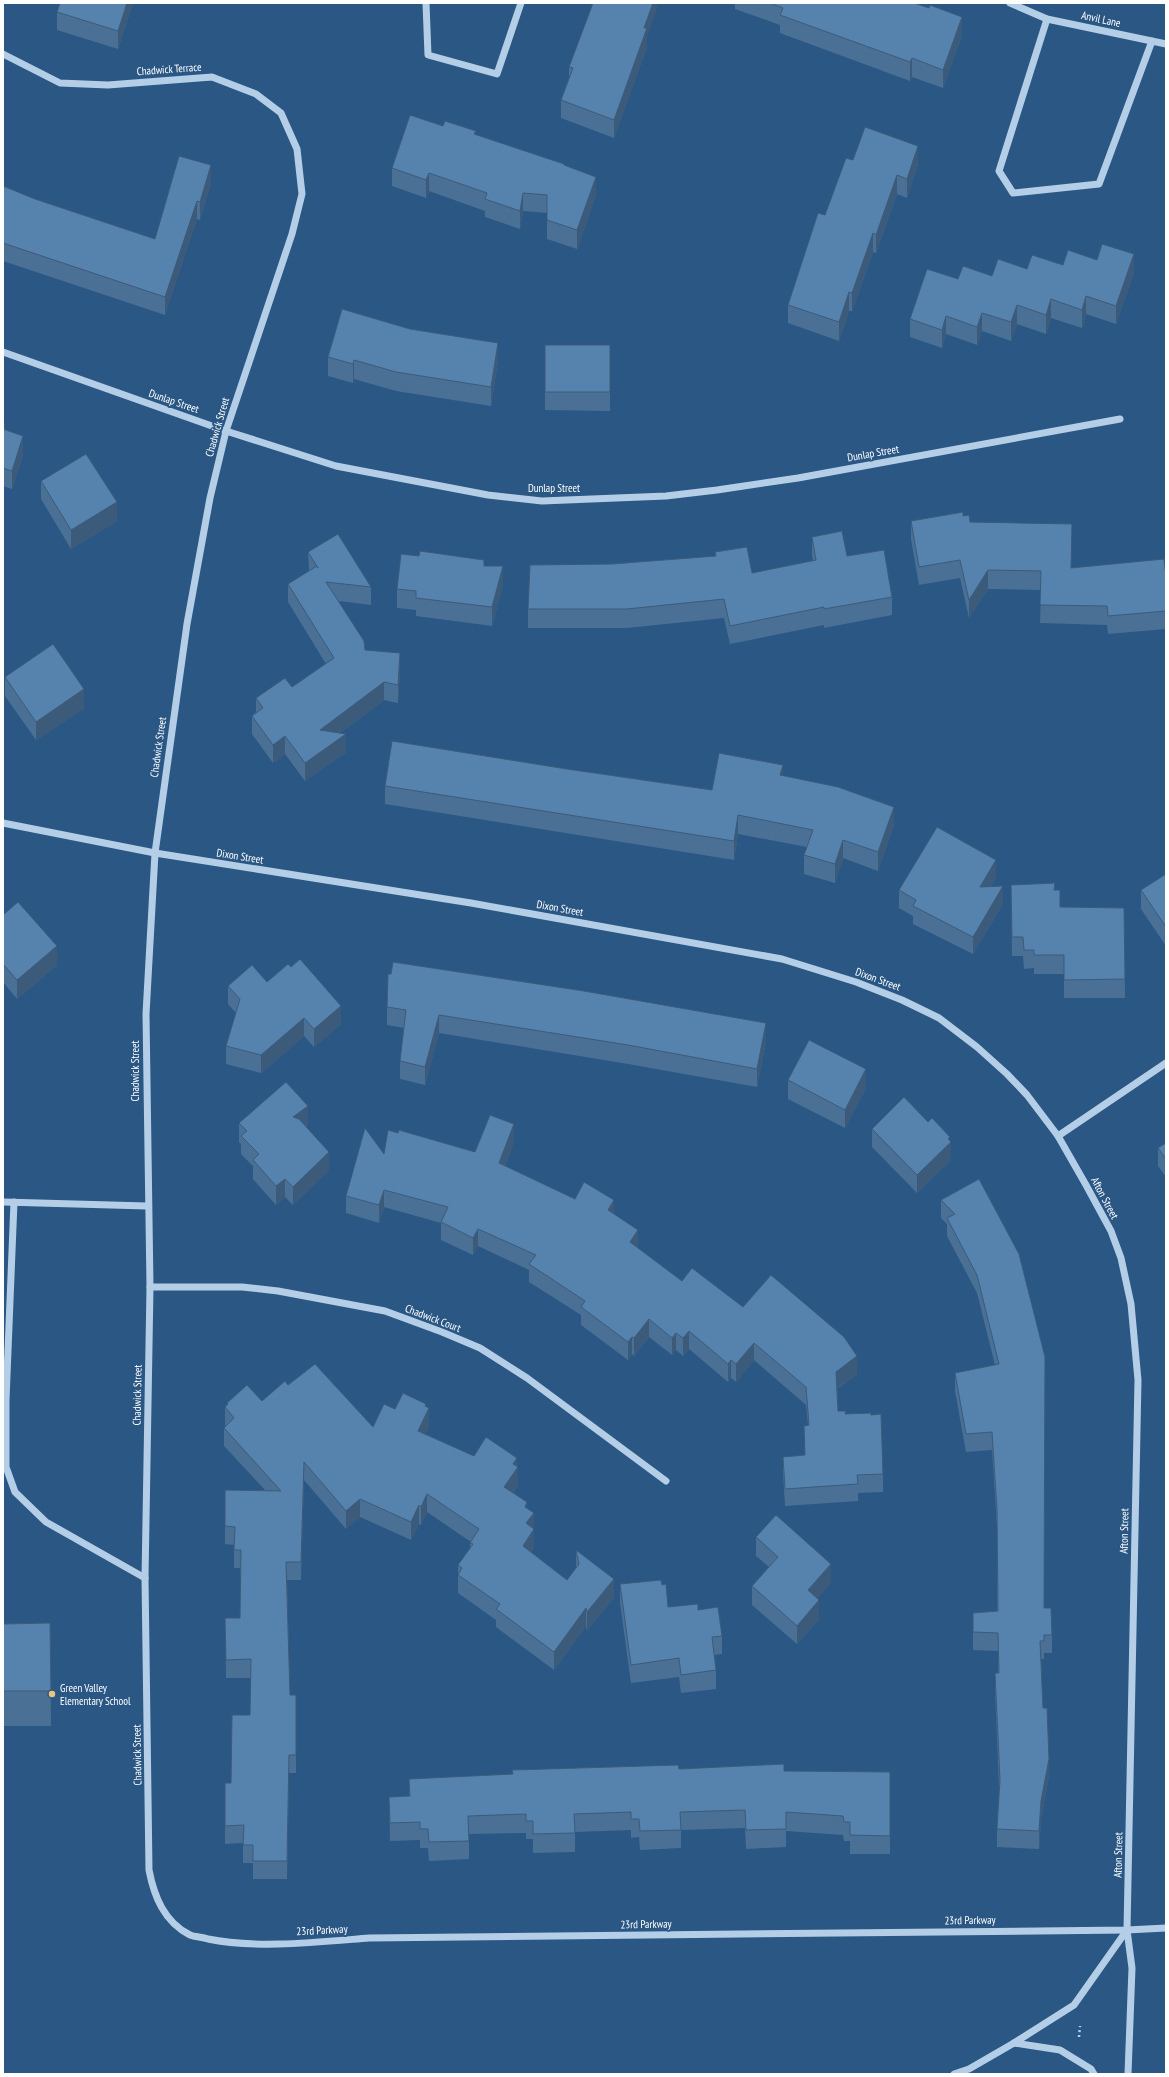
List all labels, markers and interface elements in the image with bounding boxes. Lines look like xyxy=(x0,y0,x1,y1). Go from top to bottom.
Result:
street label: Anvil Lane xyxy=(1080,8,1122,30)
street label: Chadwick Terrace xyxy=(136,60,202,78)
street label: Dunlap Street xyxy=(147,386,201,416)
street label: Chadwick Street xyxy=(202,396,232,458)
street label: Dunlap Street xyxy=(846,442,900,464)
street label: Dunlap Street xyxy=(528,481,580,495)
street label: Chadwick Street xyxy=(147,716,169,778)
street label: Dixon Street xyxy=(216,845,264,867)
street label: Dixon Street xyxy=(536,897,584,919)
street label: Dixon Street xyxy=(853,964,903,994)
street label: Chadwick Street xyxy=(128,1041,142,1101)
street label: Afton Street xyxy=(1088,1175,1122,1221)
street label: Chadwick Court xyxy=(403,1301,463,1335)
street label: Chadwick Street xyxy=(129,1364,145,1426)
street label: Afton Street xyxy=(1117,1508,1131,1554)
place label: Green Valley Elementary School xyxy=(60,1681,131,1708)
marker: Green Valley Elementary School xyxy=(47,1689,57,1699)
street label: Chadwick Street xyxy=(129,1724,145,1786)
street label: Afton Street xyxy=(1111,1832,1125,1878)
street label: 23rd Parkway xyxy=(944,1913,997,1927)
street label: 23rd Parkway xyxy=(620,1917,673,1931)
street label: 23rd Parkway xyxy=(296,1922,349,1938)

